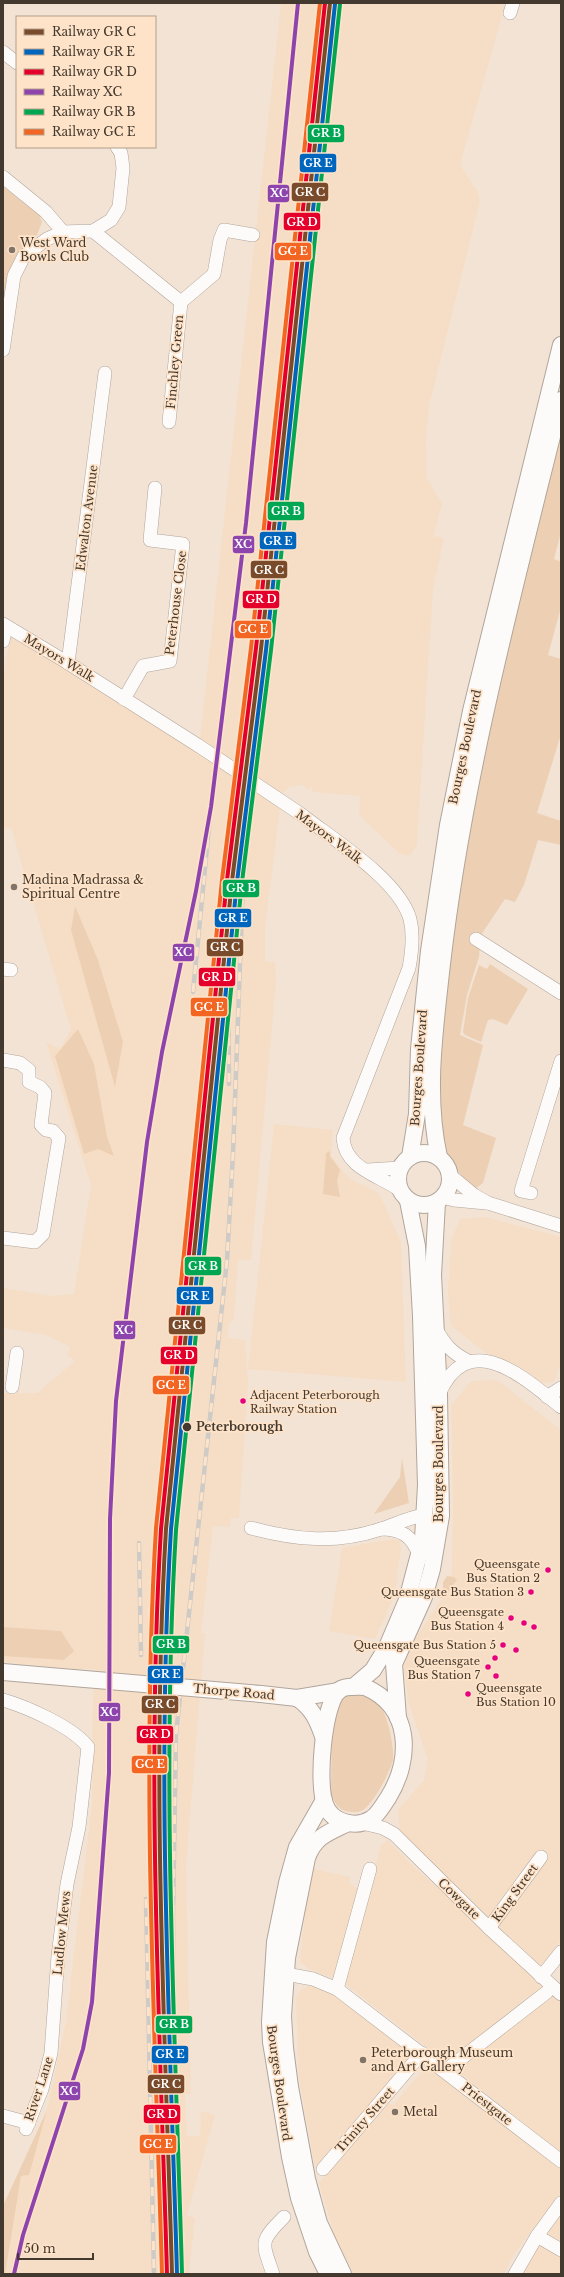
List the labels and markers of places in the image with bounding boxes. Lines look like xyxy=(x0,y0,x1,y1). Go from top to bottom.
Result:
place label: West Ward Bowls Club xyxy=(19,235,89,264)
marker: West Ward Bowls Club xyxy=(7,245,17,255)
place label: Madina Madrassa & Spiritual Centre xyxy=(22,872,144,901)
marker: Madina Madrassa & Spiritual Centre xyxy=(9,882,19,892)
place label: Adjacent Peterborough Railway Station xyxy=(249,1388,380,1416)
marker: Adjacent Peterborough Railway Station xyxy=(238,1396,248,1406)
place label: Peterborough xyxy=(196,1419,284,1434)
marker: Peterborough xyxy=(181,1421,193,1433)
place label: Queensgate Bus Station 2 xyxy=(466,1557,540,1585)
marker: Queensgate Bus Station 2 xyxy=(543,1565,553,1575)
place label: Queensgate Bus Station 3 xyxy=(381,1585,524,1599)
marker: Queensgate Bus Station 3 xyxy=(526,1587,536,1597)
place label: Queensgate Bus Station 4 xyxy=(431,1605,504,1633)
marker: Queensgate Bus Station 4 xyxy=(506,1613,516,1623)
unlabelled marker xyxy=(519,1618,529,1628)
unlabelled marker xyxy=(529,1622,539,1632)
place label: Queensgate Bus Station 5 xyxy=(353,1638,496,1652)
marker: Queensgate Bus Station 5 xyxy=(498,1640,508,1650)
unlabelled marker xyxy=(511,1645,521,1655)
unlabelled marker xyxy=(490,1653,500,1663)
place label: Queensgate Bus Station 7 xyxy=(407,1654,480,1682)
marker: Queensgate Bus Station 7 xyxy=(483,1662,493,1672)
unlabelled marker xyxy=(491,1671,501,1681)
place label: Queensgate Bus Station 10 xyxy=(476,1681,556,1709)
marker: Queensgate Bus Station 10 xyxy=(463,1689,473,1699)
place label: Peterborough Museum and Art Gallery xyxy=(371,2045,513,2074)
marker: Peterborough Museum and Art Gallery xyxy=(358,2055,368,2065)
place label: Metal xyxy=(403,2104,438,2119)
marker: Metal xyxy=(390,2107,400,2117)

